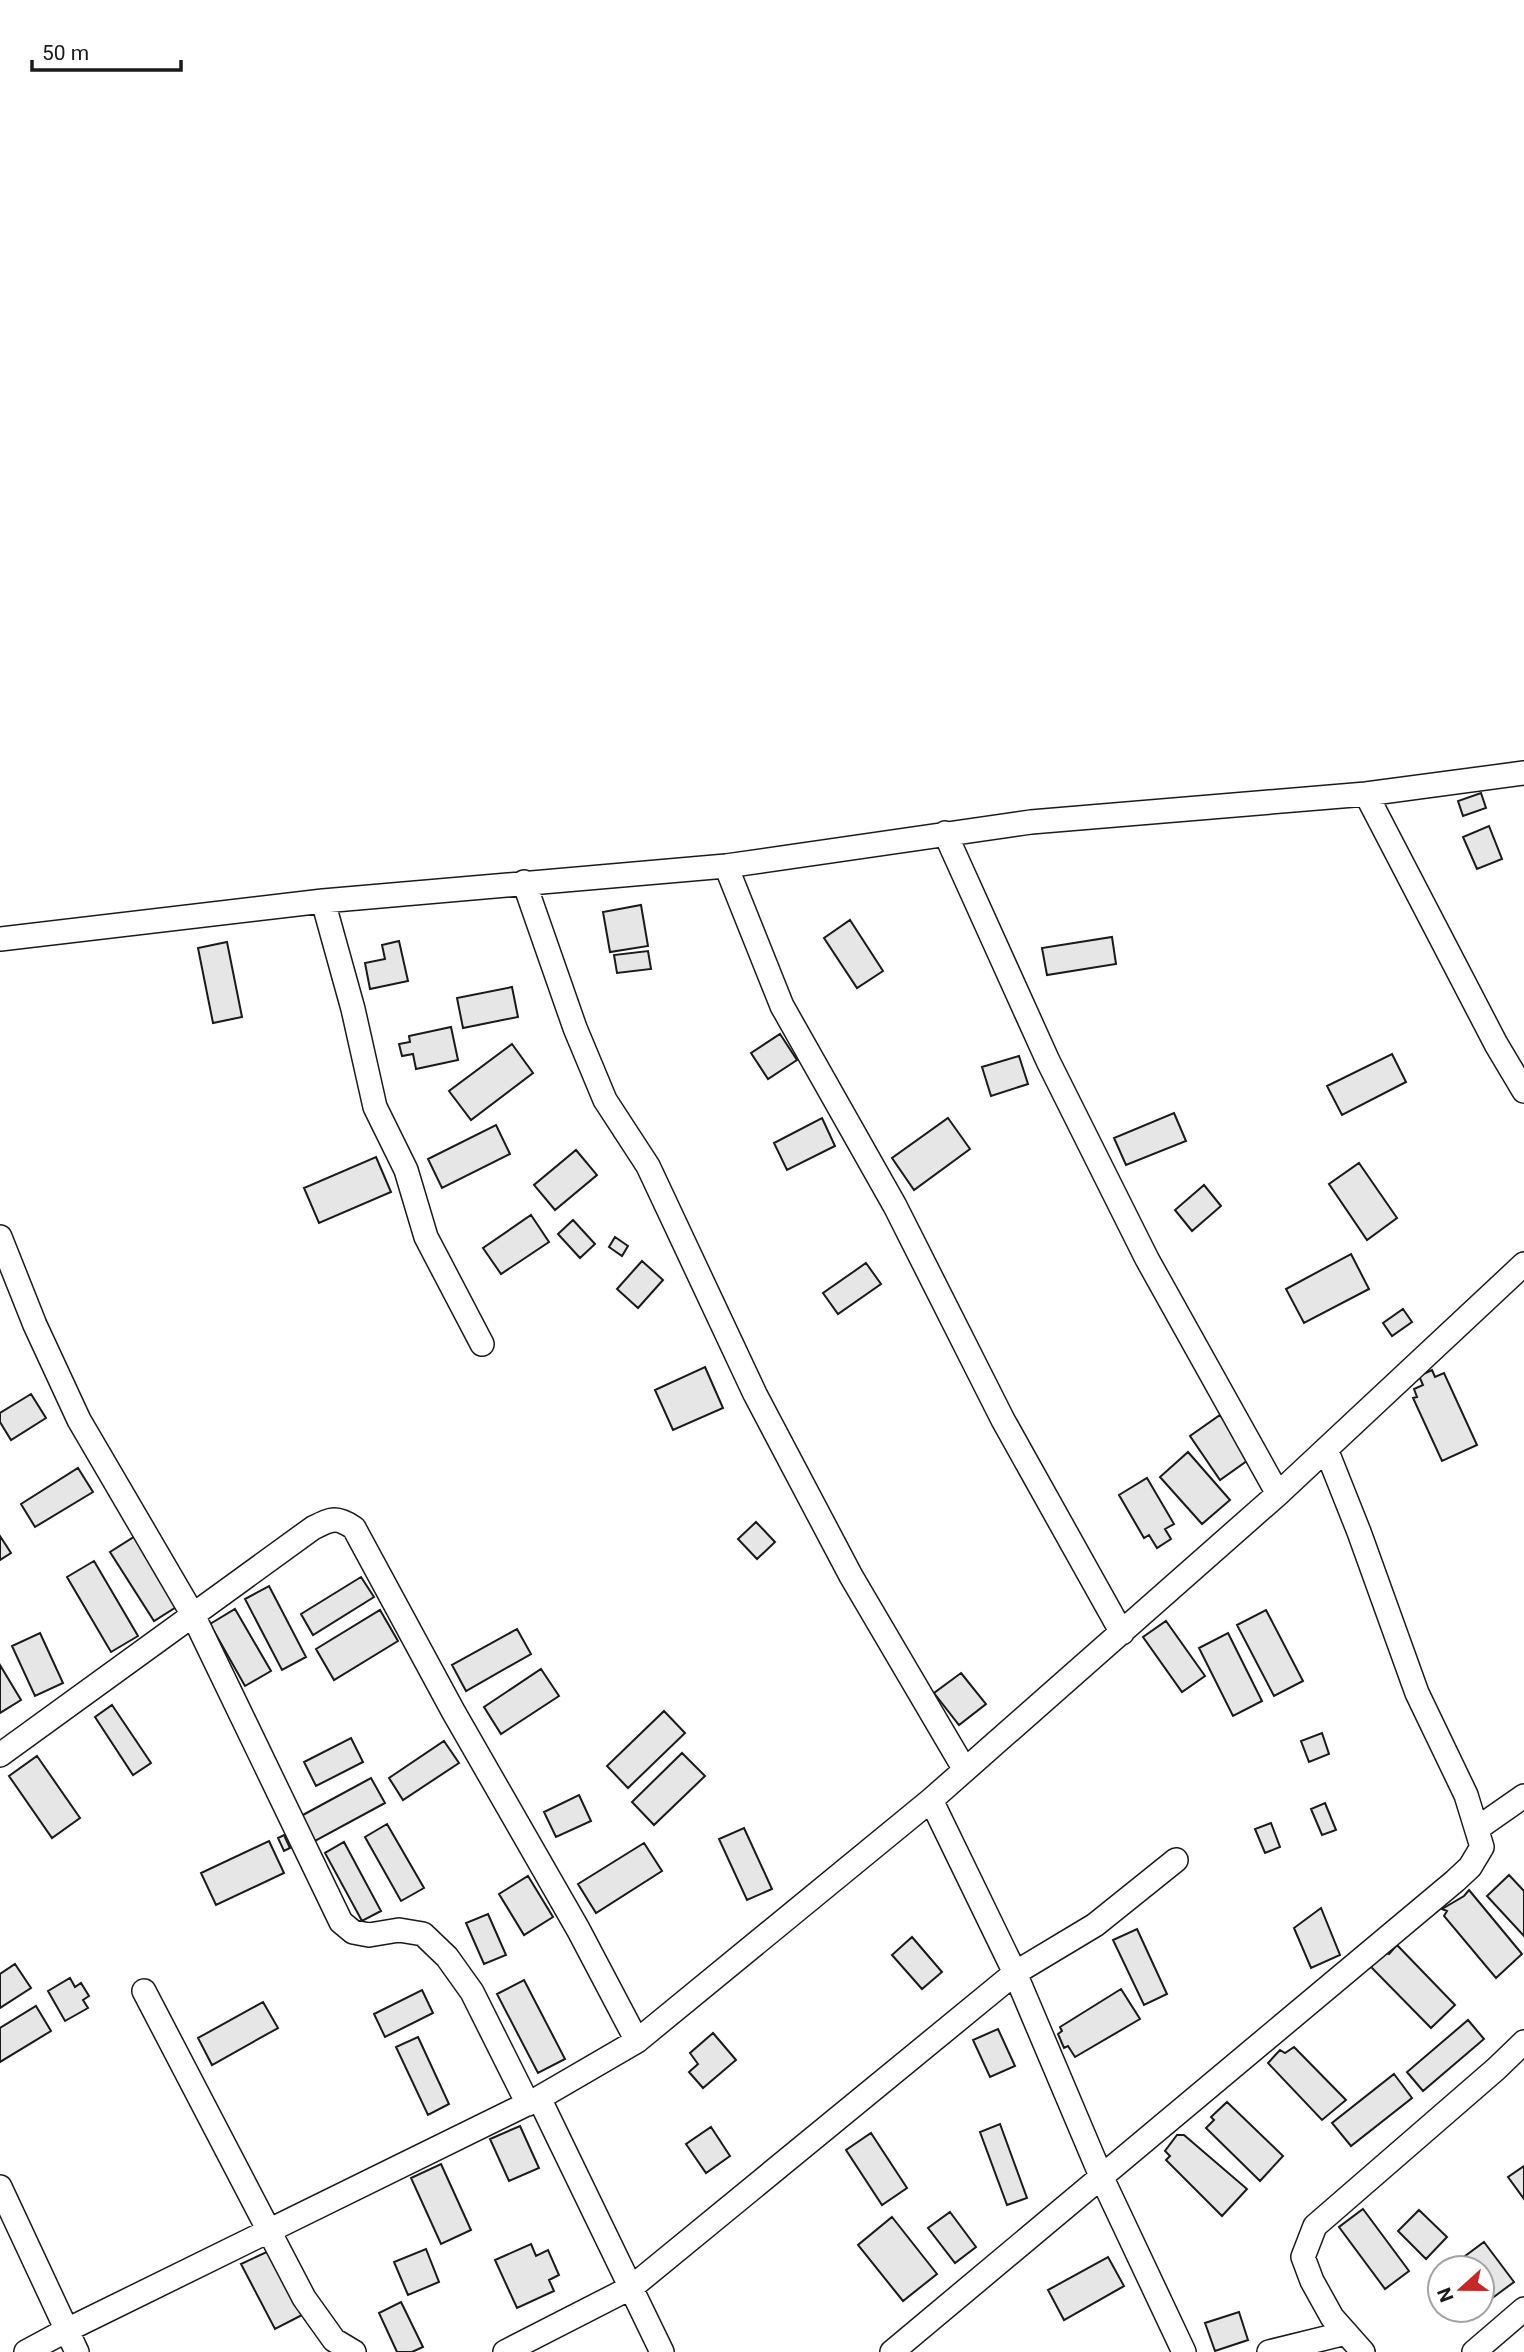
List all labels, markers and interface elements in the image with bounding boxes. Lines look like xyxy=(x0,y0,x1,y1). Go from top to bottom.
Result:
scale bar xyxy=(32,28,180,72)
text: 50 m xyxy=(42,41,89,65)
north arrow xyxy=(1426,2254,1496,2324)
text: N xyxy=(1432,2285,1459,2305)

